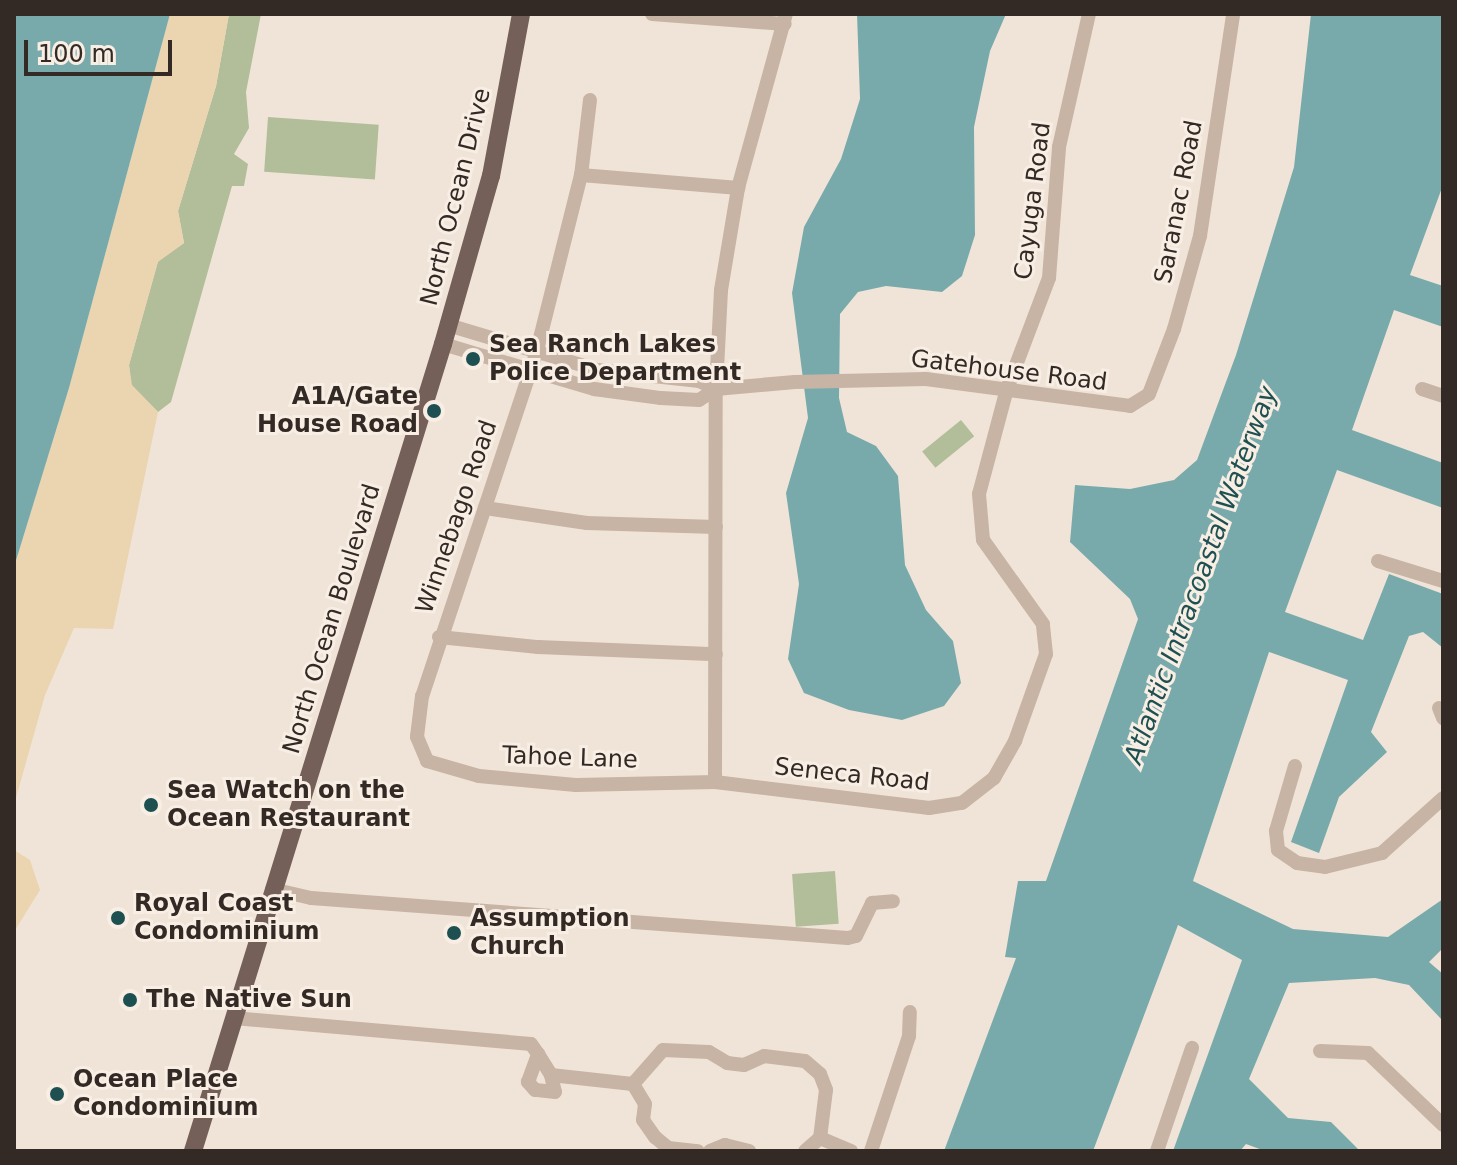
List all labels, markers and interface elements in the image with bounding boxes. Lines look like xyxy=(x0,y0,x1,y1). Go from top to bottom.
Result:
scale bar xyxy=(28,24,176,74)
text: 100 m xyxy=(38,40,115,68)
street label: North Ocean Drive xyxy=(415,85,497,309)
street label: Saranac Road xyxy=(1149,118,1209,286)
street label: Cayuga Road xyxy=(1009,121,1057,281)
place label: Sea Ranch Lakes Police Department xyxy=(489,331,741,387)
street label: Gatehouse Road xyxy=(909,345,1109,397)
marker: Sea Ranch Lakes Police Department xyxy=(464,350,482,368)
water label: Atlantic Intracoastal Waterway xyxy=(1118,382,1284,768)
place label: A1A/Gate House Road xyxy=(257,383,418,439)
marker: A1A/Gate House Road xyxy=(425,402,443,420)
street label: Winnebago Road xyxy=(410,416,504,618)
street label: North Ocean Boulevard xyxy=(277,481,387,757)
street label: Tahoe Lane xyxy=(502,741,638,775)
street label: Seneca Road xyxy=(773,753,931,797)
place label: Sea Watch on the Ocean Restaurant xyxy=(167,777,410,833)
marker: Sea Watch on the Ocean Restaurant xyxy=(142,796,160,814)
place label: Royal Coast Condominium xyxy=(134,890,319,946)
place label: Assumption Church xyxy=(470,905,630,961)
marker: Royal Coast Condominium xyxy=(109,909,127,927)
marker: Assumption Church xyxy=(445,924,463,942)
place label: The Native Sun xyxy=(146,986,352,1014)
marker: The Native Sun xyxy=(121,991,139,1009)
place label: Ocean Place Condominium xyxy=(73,1066,258,1122)
marker: Ocean Place Condominium xyxy=(48,1085,66,1103)

